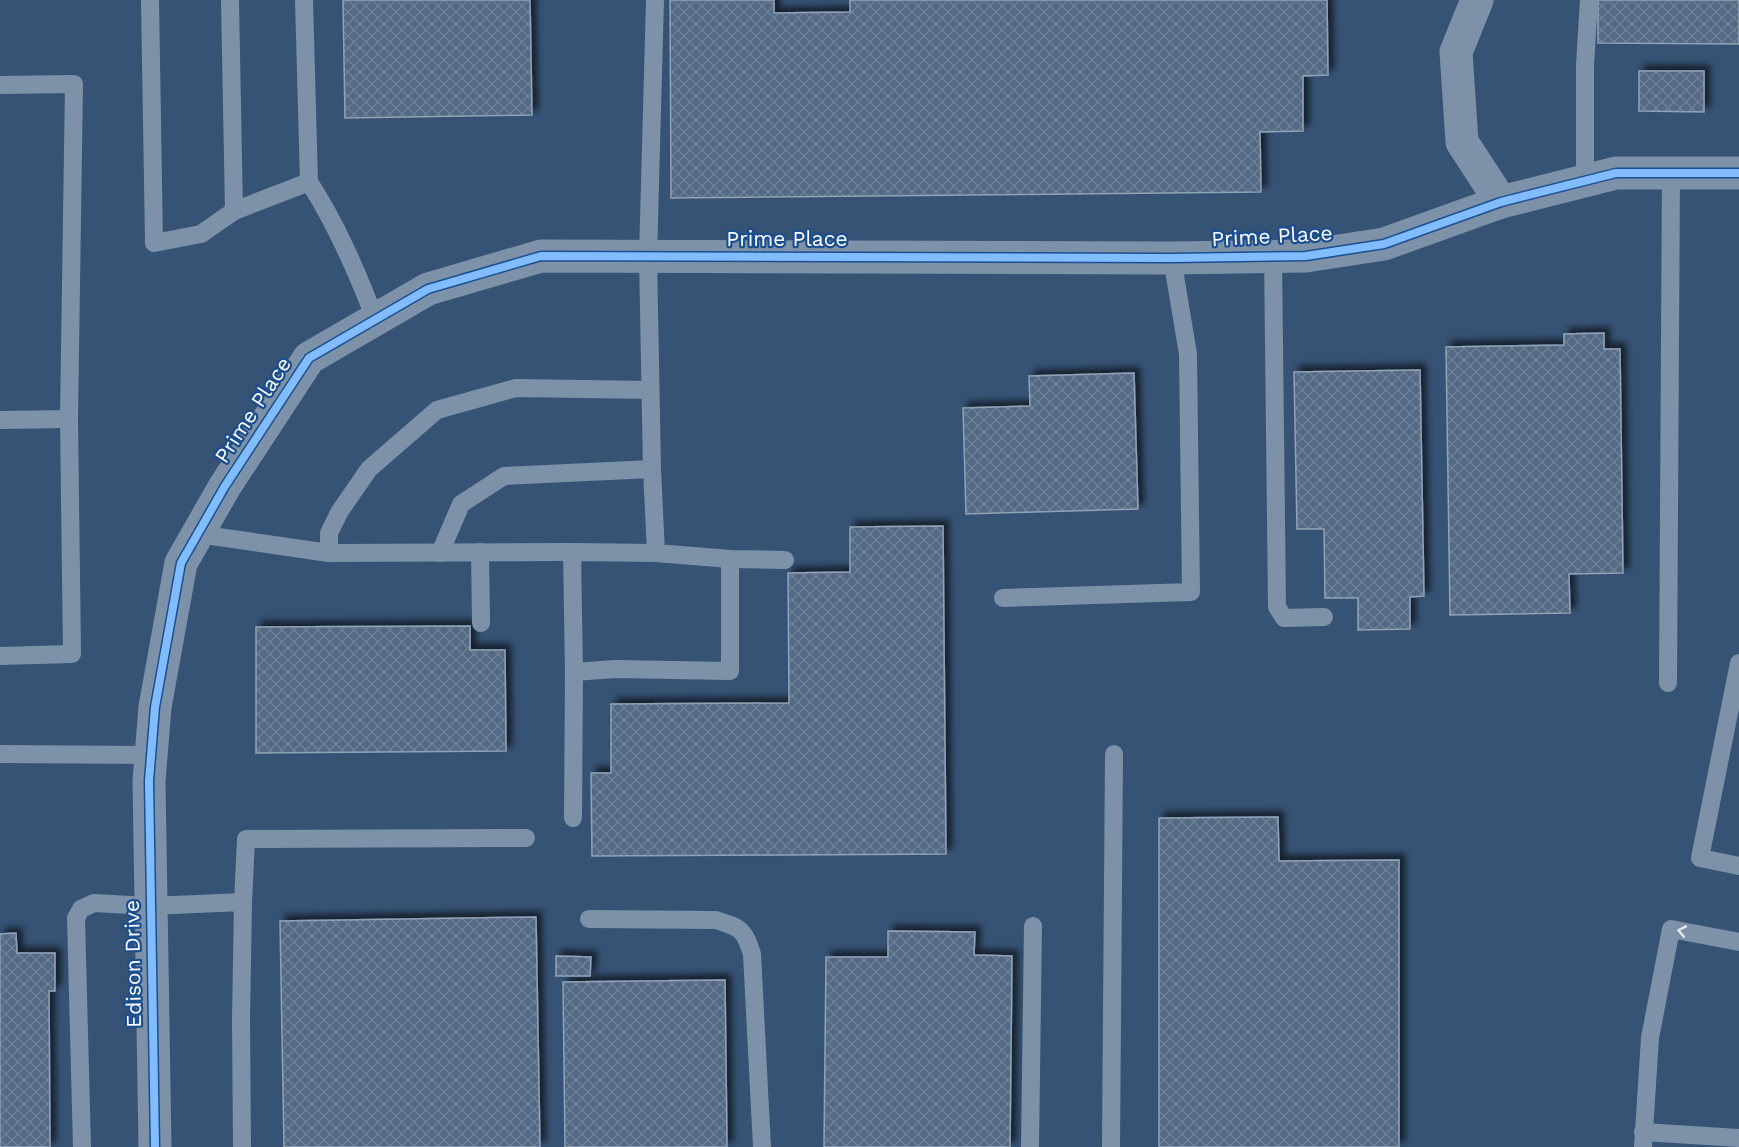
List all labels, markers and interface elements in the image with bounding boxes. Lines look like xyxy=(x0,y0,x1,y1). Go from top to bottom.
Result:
street label: Prime Place xyxy=(1211,220,1333,251)
street label: Prime Place xyxy=(726,226,848,251)
street label: Prime Place xyxy=(209,352,296,467)
street label: Edison Drive xyxy=(119,900,146,1028)
one-way arrow xyxy=(1677,925,1687,938)

